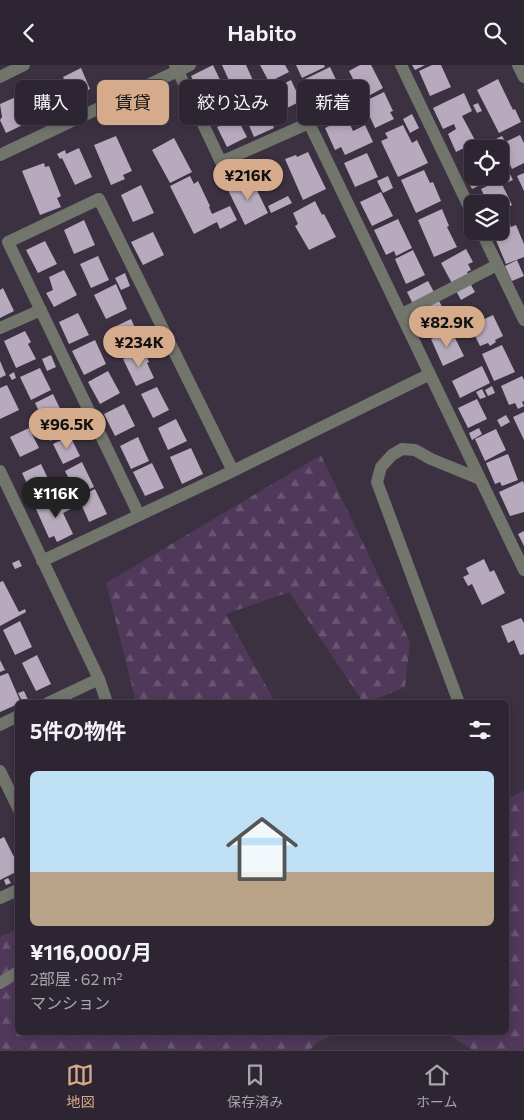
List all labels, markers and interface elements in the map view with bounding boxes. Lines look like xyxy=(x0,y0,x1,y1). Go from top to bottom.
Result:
icon: back xyxy=(15,19,43,47)
text: Habito xyxy=(227,19,297,46)
icon: search xyxy=(481,19,509,47)
chip: 購入 xyxy=(15,80,87,125)
chip: 賃貸 xyxy=(97,80,169,125)
chip: 絞り込み xyxy=(179,80,287,125)
chip: 新着 xyxy=(297,80,369,125)
map controls xyxy=(464,140,509,240)
button: locate xyxy=(464,140,509,185)
pin: ¥216K xyxy=(213,159,283,201)
text: ¥216K xyxy=(224,165,272,184)
button: layers xyxy=(464,195,509,240)
pin: ¥82.9K xyxy=(406,305,488,348)
text: ¥82.9K xyxy=(420,312,474,331)
pin: ¥234K xyxy=(104,325,174,368)
text: ¥234K xyxy=(114,332,164,351)
pin: ¥96.5K xyxy=(26,407,108,450)
text: ¥96.5K xyxy=(40,414,94,433)
pin: ¥116K xyxy=(21,477,91,519)
text: ¥116K xyxy=(33,483,79,502)
icon: filters xyxy=(466,716,494,744)
text: 5件の物件 xyxy=(30,718,126,743)
icon: home xyxy=(217,804,307,894)
text: ¥116,000/月 xyxy=(30,939,152,964)
text: 2部屋 · 62 m² xyxy=(30,969,123,988)
text: マンション xyxy=(30,993,110,1012)
tab: 地図 xyxy=(66,1061,94,1111)
tab: 保存済み xyxy=(227,1061,283,1111)
tab: ホーム xyxy=(416,1061,458,1111)

